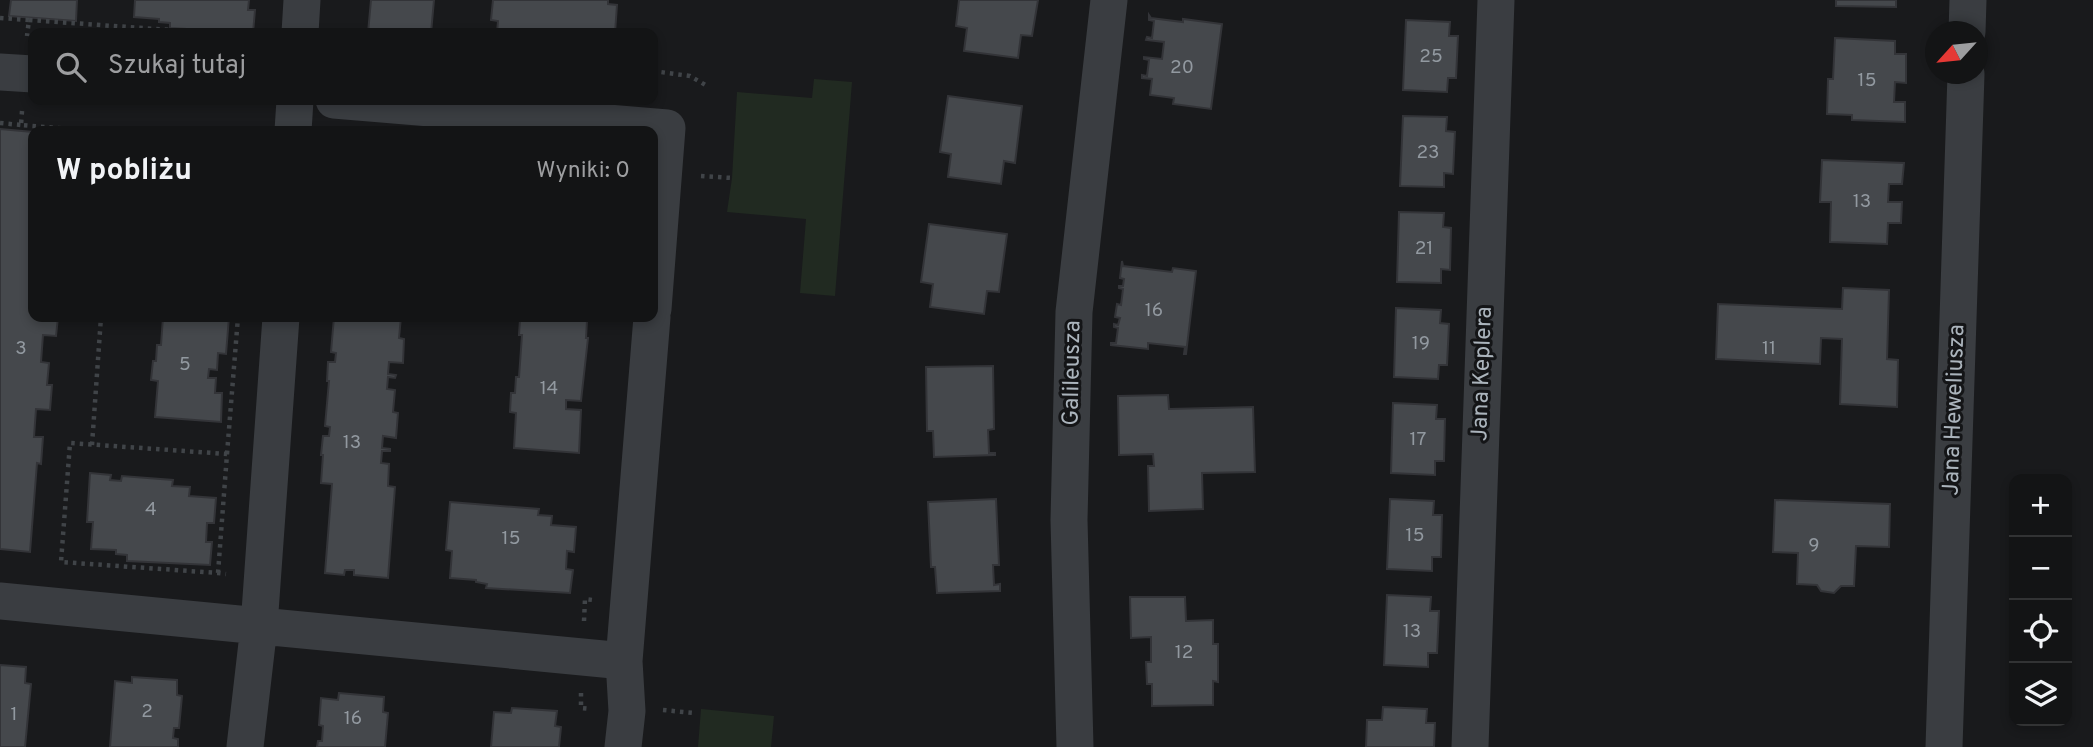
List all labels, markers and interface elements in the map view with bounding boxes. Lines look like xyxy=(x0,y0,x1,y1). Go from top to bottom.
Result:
north arrow xyxy=(1925,21,1988,84)
search box xyxy=(28,28,658,105)
house number: 25 xyxy=(1419,45,1443,69)
icon: search xyxy=(52,48,90,86)
text: Szukaj tutaj xyxy=(108,50,246,83)
house number: 20 xyxy=(1170,56,1194,80)
house number: 15 xyxy=(1858,69,1876,93)
house number: 23 xyxy=(1416,141,1440,165)
text: W pobliżu xyxy=(56,153,192,190)
text: Wyniki: 0 xyxy=(536,157,630,186)
house number: 13 xyxy=(1853,190,1871,214)
house number: 21 xyxy=(1415,237,1433,261)
house number: 16 xyxy=(1145,299,1163,323)
street label: Jana Keplera xyxy=(1466,306,1500,442)
street label: Galileusza xyxy=(1058,320,1088,426)
street label: Jana Heweliusza xyxy=(1938,324,1972,496)
house number: 19 xyxy=(1412,332,1430,356)
house number: 3 xyxy=(15,337,27,361)
house number: 11 xyxy=(1762,337,1776,361)
house number: 5 xyxy=(179,353,191,377)
house number: 14 xyxy=(540,377,558,401)
house number: 17 xyxy=(1410,428,1427,452)
house number: 13 xyxy=(343,431,361,455)
map controls xyxy=(2009,474,2072,726)
button: + xyxy=(2009,474,2072,537)
house number: 4 xyxy=(145,498,157,522)
house number: 15 xyxy=(1406,524,1424,548)
house number: 15 xyxy=(502,527,520,551)
house number: 9 xyxy=(1808,534,1820,558)
button: − xyxy=(2009,537,2072,600)
button: locate xyxy=(2009,600,2072,663)
house number: 13 xyxy=(1403,620,1421,644)
house number: 12 xyxy=(1175,641,1193,665)
button: layers xyxy=(2009,663,2072,726)
house number: 2 xyxy=(141,700,153,724)
house number: 1 xyxy=(10,703,18,727)
house number: 16 xyxy=(344,707,362,731)

